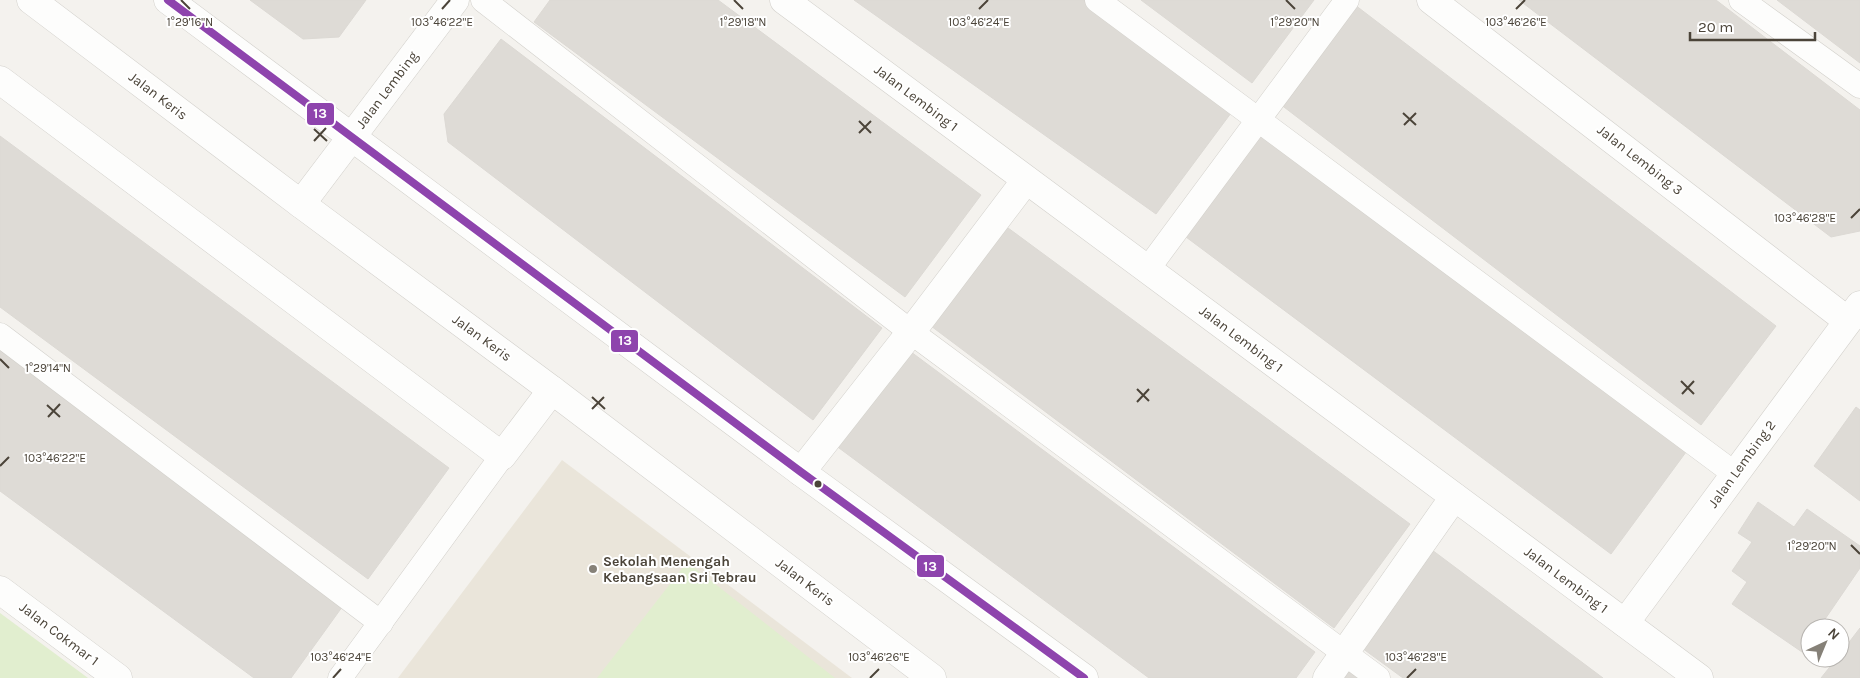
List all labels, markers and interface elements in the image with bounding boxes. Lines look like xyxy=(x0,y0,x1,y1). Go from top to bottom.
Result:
scale bar xyxy=(1690,10,1815,42)
text: 1°29'16"N xyxy=(167,15,213,29)
text: 103°46'22"E xyxy=(411,15,473,29)
text: 1°29'18"N xyxy=(720,15,766,29)
text: 103°46'24"E xyxy=(948,15,1010,29)
text: 1°29'20"N xyxy=(1270,15,1320,29)
text: 103°46'26"E xyxy=(1485,15,1547,29)
text: 20 m xyxy=(1698,18,1733,36)
street label: Jalan Lembing xyxy=(352,48,422,132)
street label: Jalan Lembing 1 xyxy=(871,61,961,135)
street label: Jalan Keris xyxy=(125,68,191,124)
line badge: 13 xyxy=(306,102,335,126)
text: 13 xyxy=(313,105,327,122)
street label: Jalan Lembing 3 xyxy=(1594,121,1686,199)
text: 103°46'28"E xyxy=(1774,211,1836,225)
street label: Jalan Lembing 1 xyxy=(1196,302,1286,376)
street label: Jalan Keris xyxy=(449,311,515,365)
line badge: 13 xyxy=(610,329,639,353)
text: 13 xyxy=(618,332,632,349)
text: 1°29'14"N xyxy=(25,361,71,375)
street label: Jalan Lembing 2 xyxy=(1705,417,1779,511)
text: 103°46'22"E xyxy=(24,451,86,465)
unlabelled marker xyxy=(813,479,823,489)
text: 1°29'20"N xyxy=(1787,539,1837,553)
street label: Jalan Lembing 1 xyxy=(1521,543,1611,617)
place label: Sekolah Menengah Kebangsaan Sri Tebrau xyxy=(603,553,757,586)
street label: Jalan Keris xyxy=(772,554,838,610)
line badge: 13 xyxy=(916,554,945,578)
text: 13 xyxy=(923,558,937,575)
marker: Sekolah Menengah Kebangsaan Sri Tebrau xyxy=(587,563,599,575)
street label: Jalan Cokmar 1 xyxy=(16,599,102,669)
north arrow xyxy=(1800,618,1850,668)
text: N xyxy=(1824,624,1843,644)
text: 103°46'24"E xyxy=(310,650,372,664)
text: 103°46'26"E xyxy=(848,650,910,664)
text: 103°46'28"E xyxy=(1385,650,1447,664)

